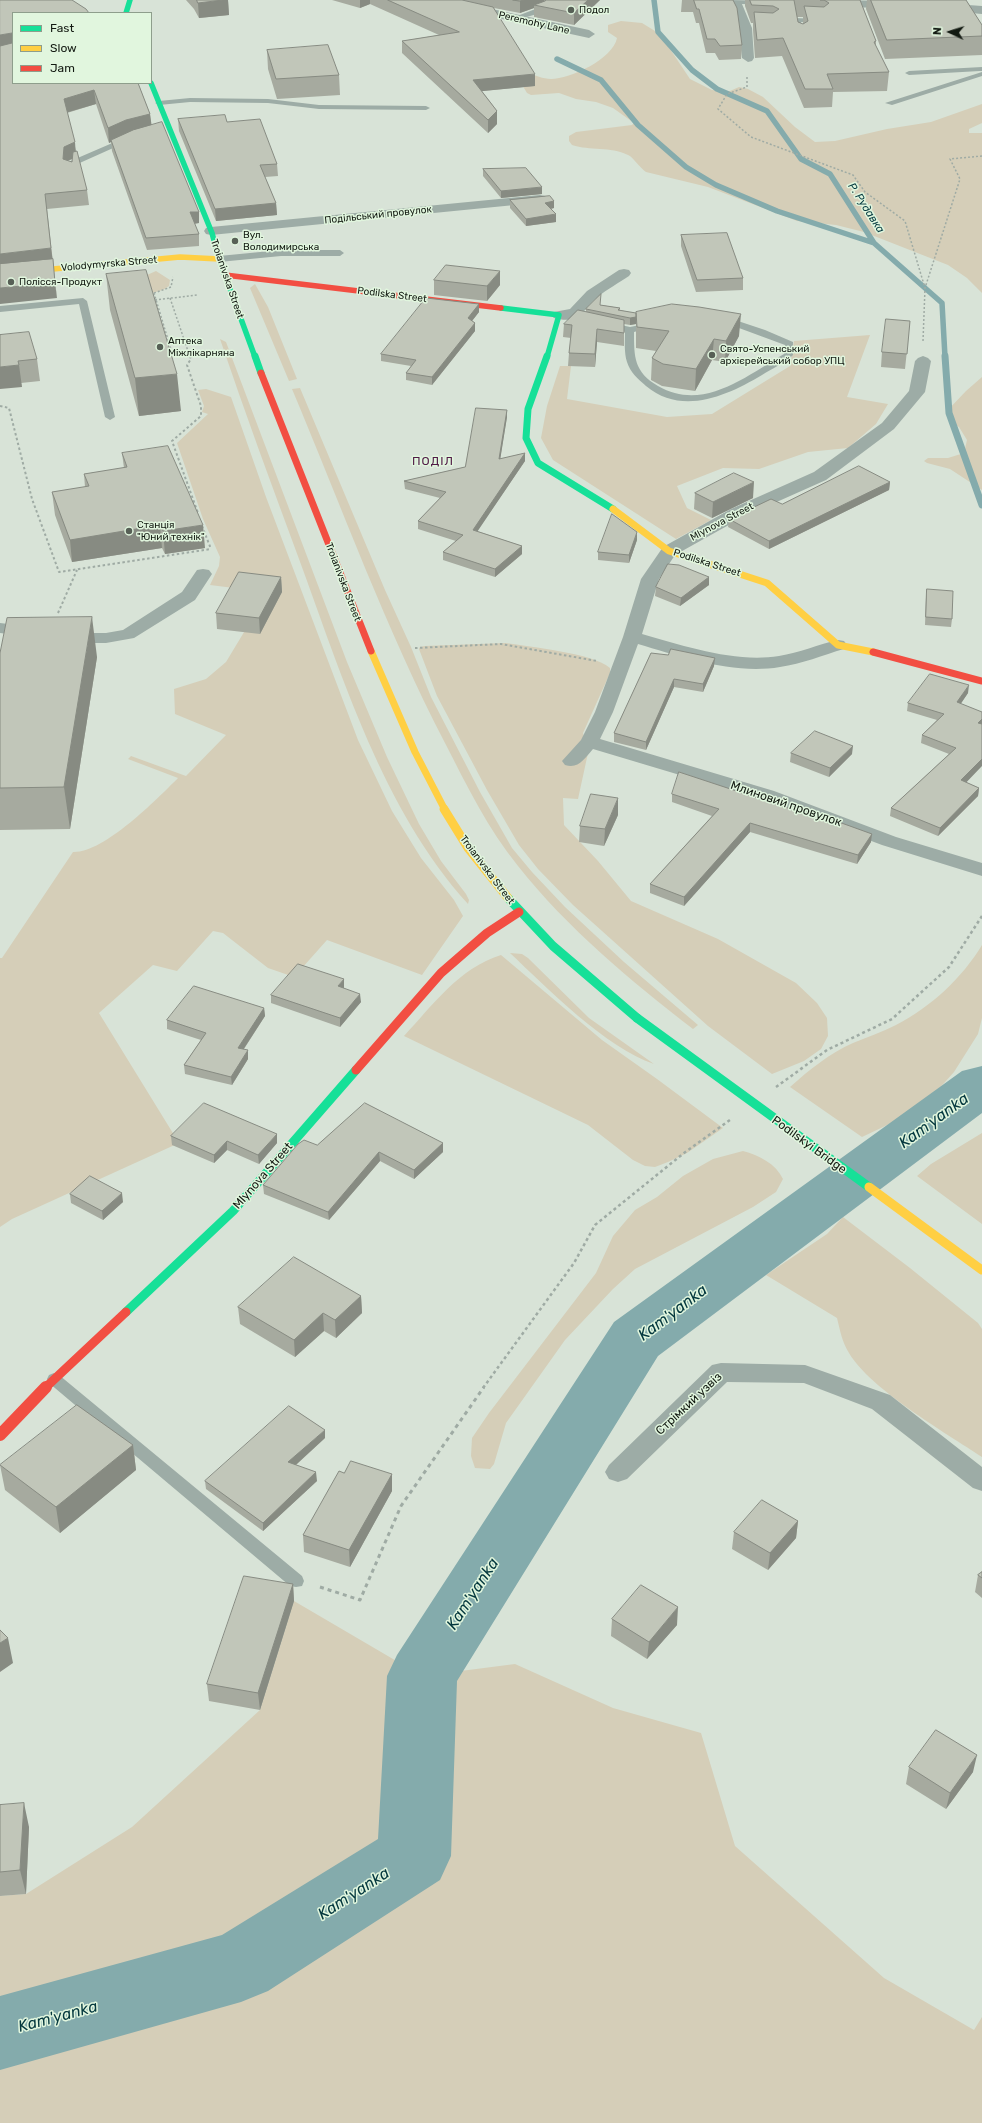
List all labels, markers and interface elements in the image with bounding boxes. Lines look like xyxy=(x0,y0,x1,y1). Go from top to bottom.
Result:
place label: Подол xyxy=(579,4,609,16)
marker: Подол xyxy=(566,5,576,15)
street label: Peremohy Lane xyxy=(497,9,571,37)
legend xyxy=(12,12,152,84)
north arrow xyxy=(930,12,970,52)
text: Fast xyxy=(50,21,74,35)
text: N xyxy=(931,27,944,36)
text: Slow xyxy=(50,41,77,55)
text: Jam xyxy=(50,61,75,75)
water label: Р. Рудавка xyxy=(845,180,887,236)
street label: Подільський провулок xyxy=(324,203,432,227)
place label: Вул. Володимирська xyxy=(243,229,319,252)
marker: Вул. Володимирська xyxy=(230,236,240,246)
street label: Troianivska Street xyxy=(208,238,246,320)
street label: Volodymyrska Street xyxy=(60,254,158,274)
place label: Полісся-Продукт xyxy=(19,276,102,288)
marker: Полісся-Продукт xyxy=(6,277,16,287)
street label: Podilska Street xyxy=(357,285,427,305)
place label: Аптека Міжлікарняна xyxy=(168,335,235,358)
marker: Аптека Міжлікарняна xyxy=(155,342,165,352)
place label: Свято-Успенський архієрейський собор УПЦ xyxy=(720,343,845,366)
marker: Свято-Успенський архієрейський собор УПЦ xyxy=(707,350,717,360)
district label: ПОДІЛ xyxy=(412,455,454,469)
street label: Mlynova Street xyxy=(688,500,756,544)
place label: Станція "Юний технік" xyxy=(137,519,205,542)
marker: Станція "Юний технік" xyxy=(124,526,134,536)
street label: Troianivska Street xyxy=(322,541,364,623)
street label: Podilska Street xyxy=(672,546,742,580)
street label: Млиновий провулок xyxy=(729,778,843,830)
street label: Troianivska Street xyxy=(457,833,517,907)
water label: Kam'yanka xyxy=(895,1089,973,1153)
street label: Podilskyi Bridge xyxy=(769,1113,849,1177)
street label: Mlynova Street xyxy=(230,1140,296,1212)
water label: Kam'yanka xyxy=(635,1281,711,1345)
street label: Стрімкий узвіз xyxy=(653,1370,725,1438)
water label: Kam'yanka xyxy=(443,1555,503,1633)
water label: Kam'yanka xyxy=(315,1864,393,1924)
water label: Kam'yanka xyxy=(16,1997,100,2037)

